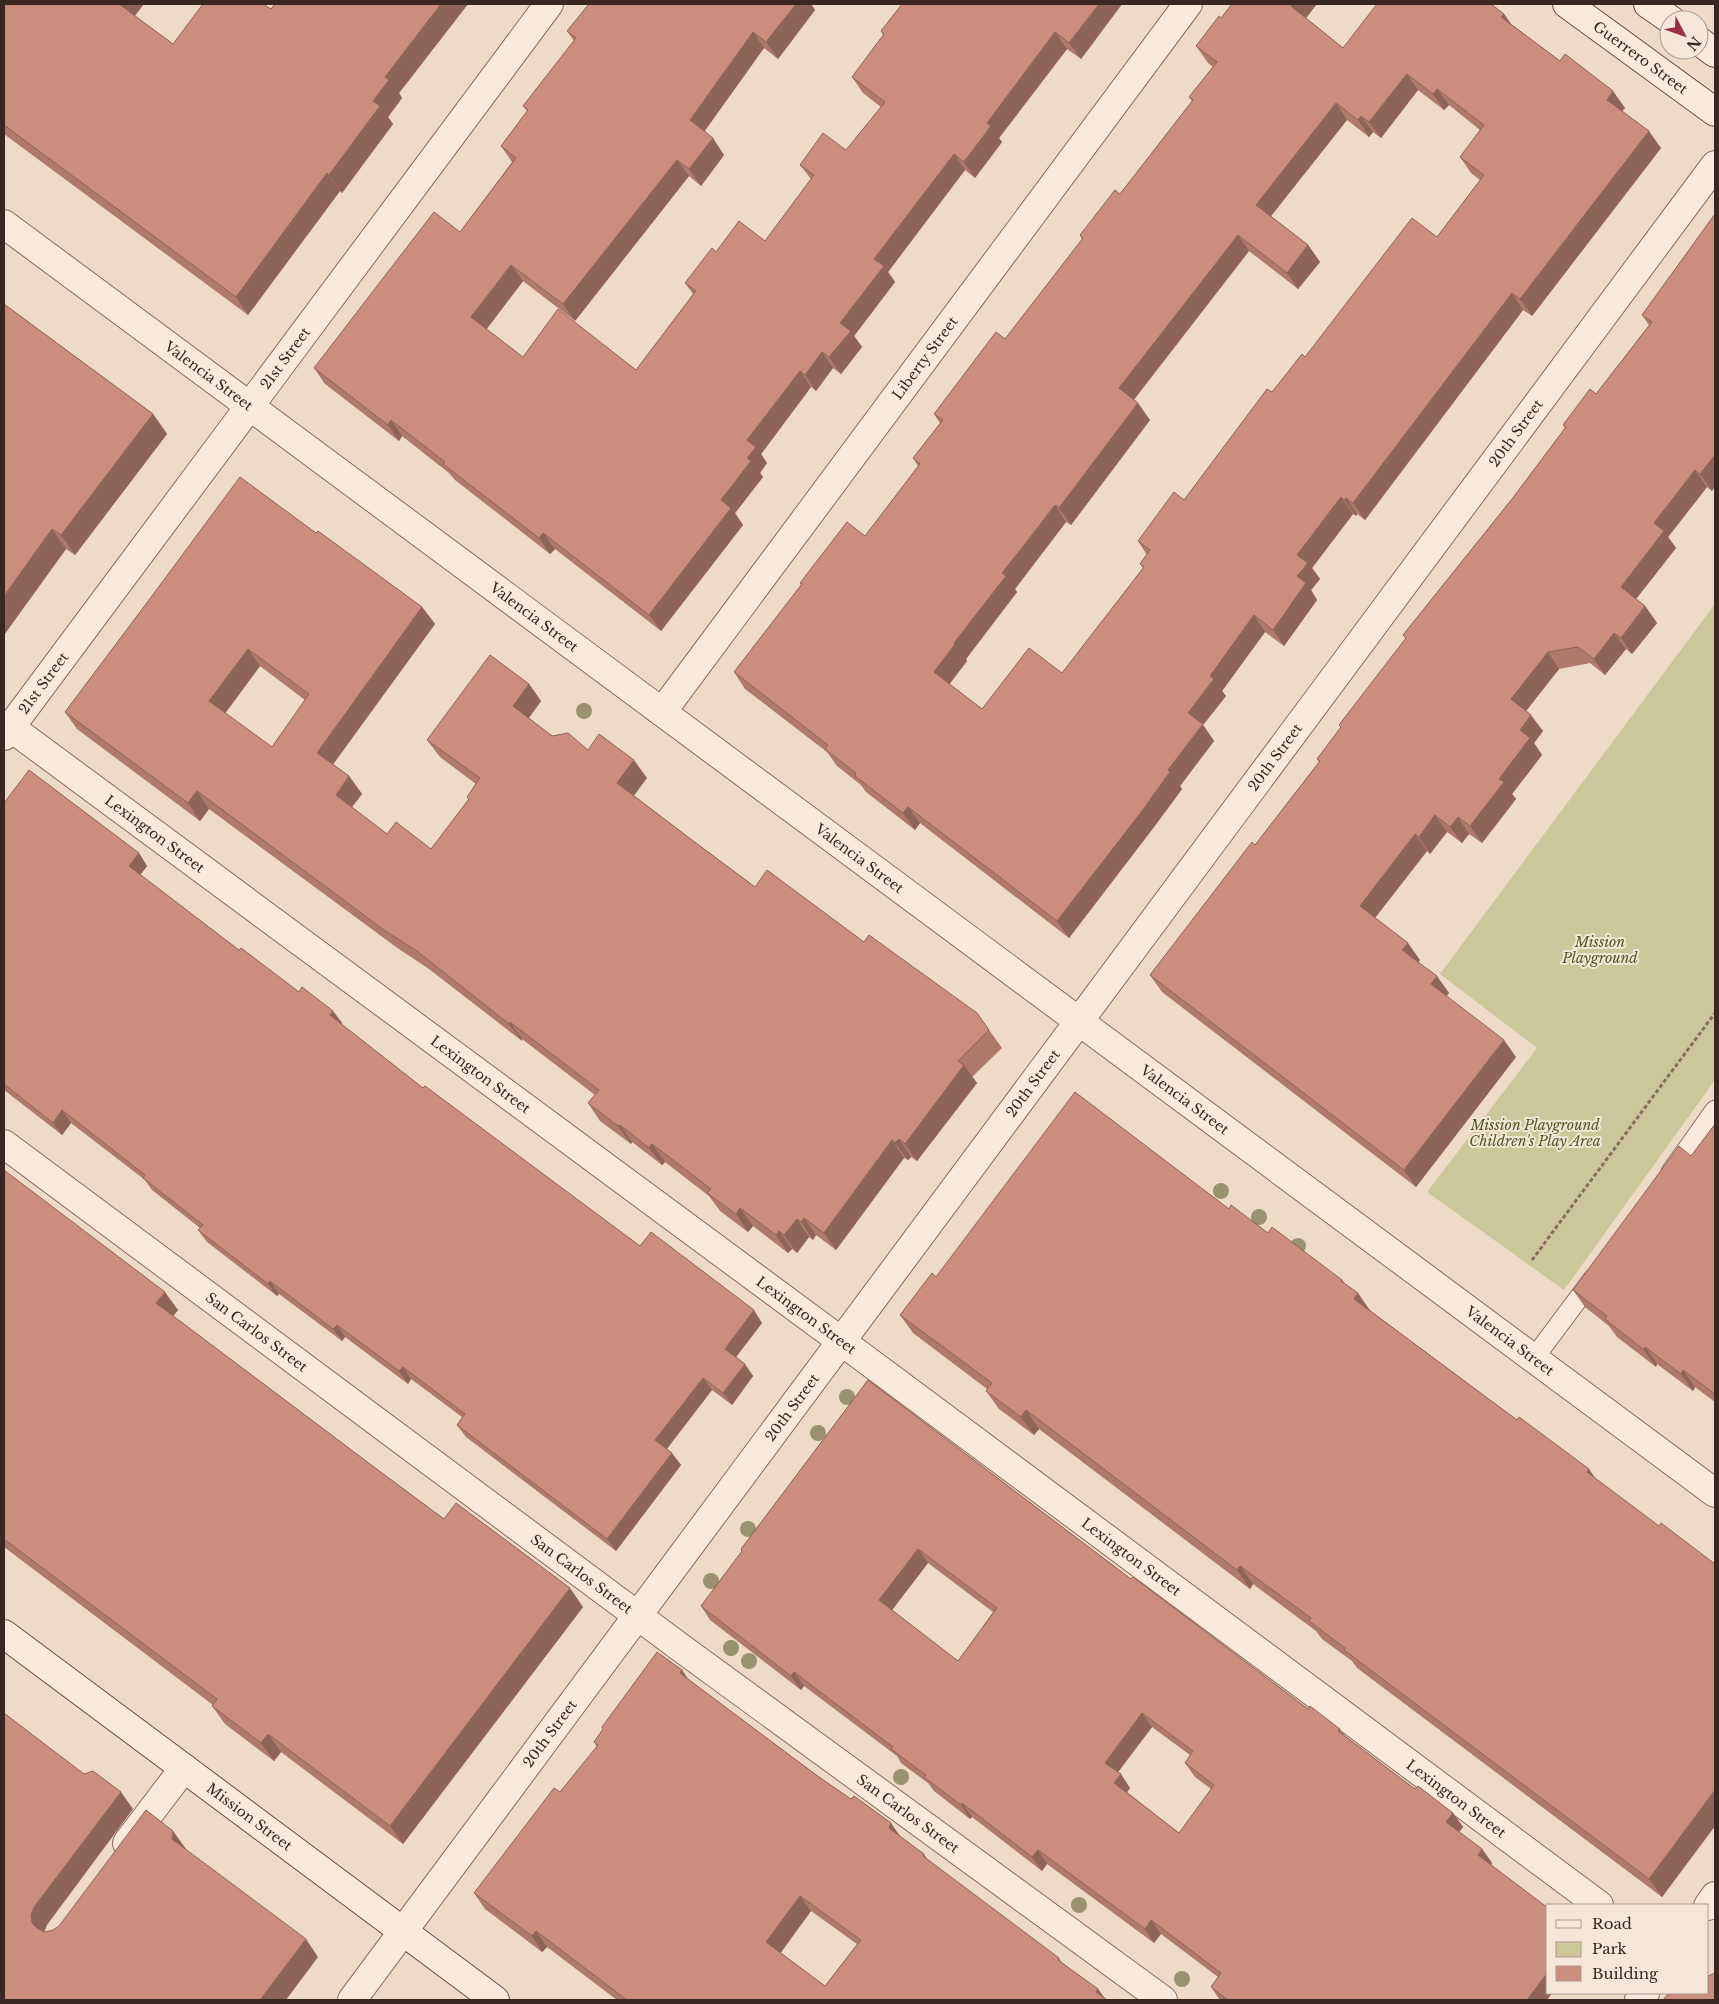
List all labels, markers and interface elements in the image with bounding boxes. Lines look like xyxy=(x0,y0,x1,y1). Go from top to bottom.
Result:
north arrow xyxy=(1659,10,1709,60)
street label: Guerrero Street xyxy=(1590,17,1692,99)
text: N xyxy=(1683,33,1705,54)
street label: Liberty Street xyxy=(888,312,962,403)
street label: 21st Street xyxy=(256,323,315,393)
street label: Valencia Street xyxy=(160,337,257,415)
street label: 20th Street xyxy=(1485,395,1547,470)
street label: Valencia Street xyxy=(485,578,583,656)
street label: 21st Street xyxy=(14,648,73,718)
street label: 20th Street xyxy=(1244,719,1306,795)
street label: Lexington Street xyxy=(101,791,209,877)
street label: Valencia Street xyxy=(811,819,908,898)
park label: Mission Playground xyxy=(1561,933,1638,967)
street label: Lexington Street xyxy=(427,1032,535,1118)
street label: 20th Street xyxy=(1002,1045,1064,1121)
street label: Valencia Street xyxy=(1136,1060,1233,1139)
park label: Mission Playground Children's Play Area xyxy=(1469,1116,1601,1150)
street label: Lexington Street xyxy=(753,1272,860,1359)
street label: San Carlos Street xyxy=(202,1288,312,1376)
street label: Valencia Street xyxy=(1461,1302,1558,1380)
street label: 20th Street xyxy=(761,1370,823,1445)
street label: Lexington Street xyxy=(1078,1514,1185,1600)
street label: San Carlos Street xyxy=(527,1530,637,1618)
street label: 20th Street xyxy=(519,1696,581,1771)
street label: Lexington Street xyxy=(1403,1756,1510,1842)
street label: San Carlos Street xyxy=(853,1770,963,1857)
street label: Mission Street xyxy=(203,1779,296,1855)
legend xyxy=(1546,1904,1709,1994)
text: Road xyxy=(1592,1914,1632,1933)
text: Park xyxy=(1592,1939,1628,1958)
text: Building xyxy=(1592,1964,1659,1983)

